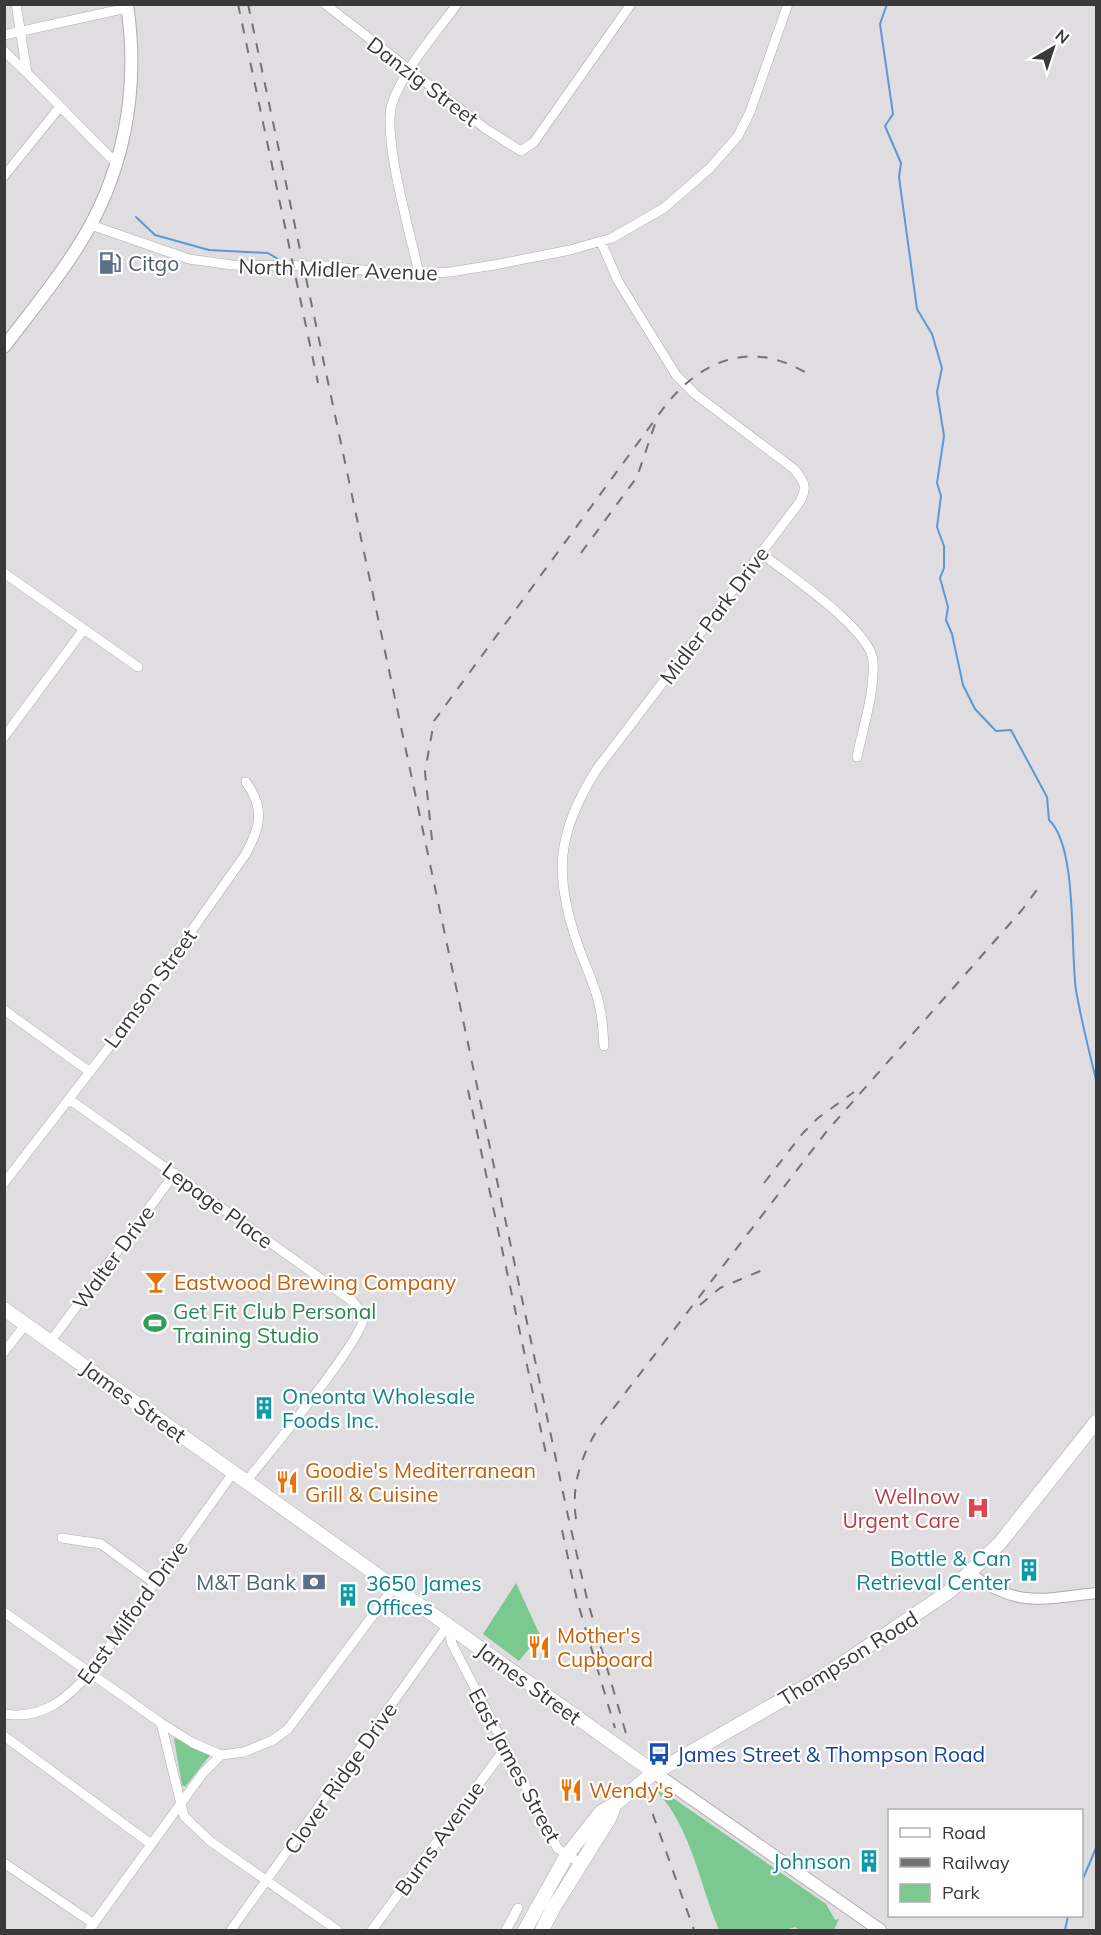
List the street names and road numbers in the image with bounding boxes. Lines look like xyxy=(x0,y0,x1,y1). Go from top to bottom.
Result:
street label: Danzig Street xyxy=(362,31,484,131)
street label: North Midler Avenue xyxy=(238,253,438,285)
street label: Midler Park Drive xyxy=(654,541,774,689)
street label: Lamson Street xyxy=(98,923,202,1053)
street label: Lepage Place xyxy=(158,1156,278,1254)
street label: Walter Drive xyxy=(67,1200,159,1314)
street label: James Street xyxy=(76,1354,192,1448)
street label: East Milford Drive xyxy=(71,1535,193,1689)
street label: Thompson Road xyxy=(773,1605,923,1711)
street label: James Street xyxy=(471,1636,587,1730)
street label: East James Street xyxy=(463,1683,567,1847)
street label: Clover Ridge Drive xyxy=(278,1697,402,1859)
street label: Burns Avenue xyxy=(389,1776,489,1900)

